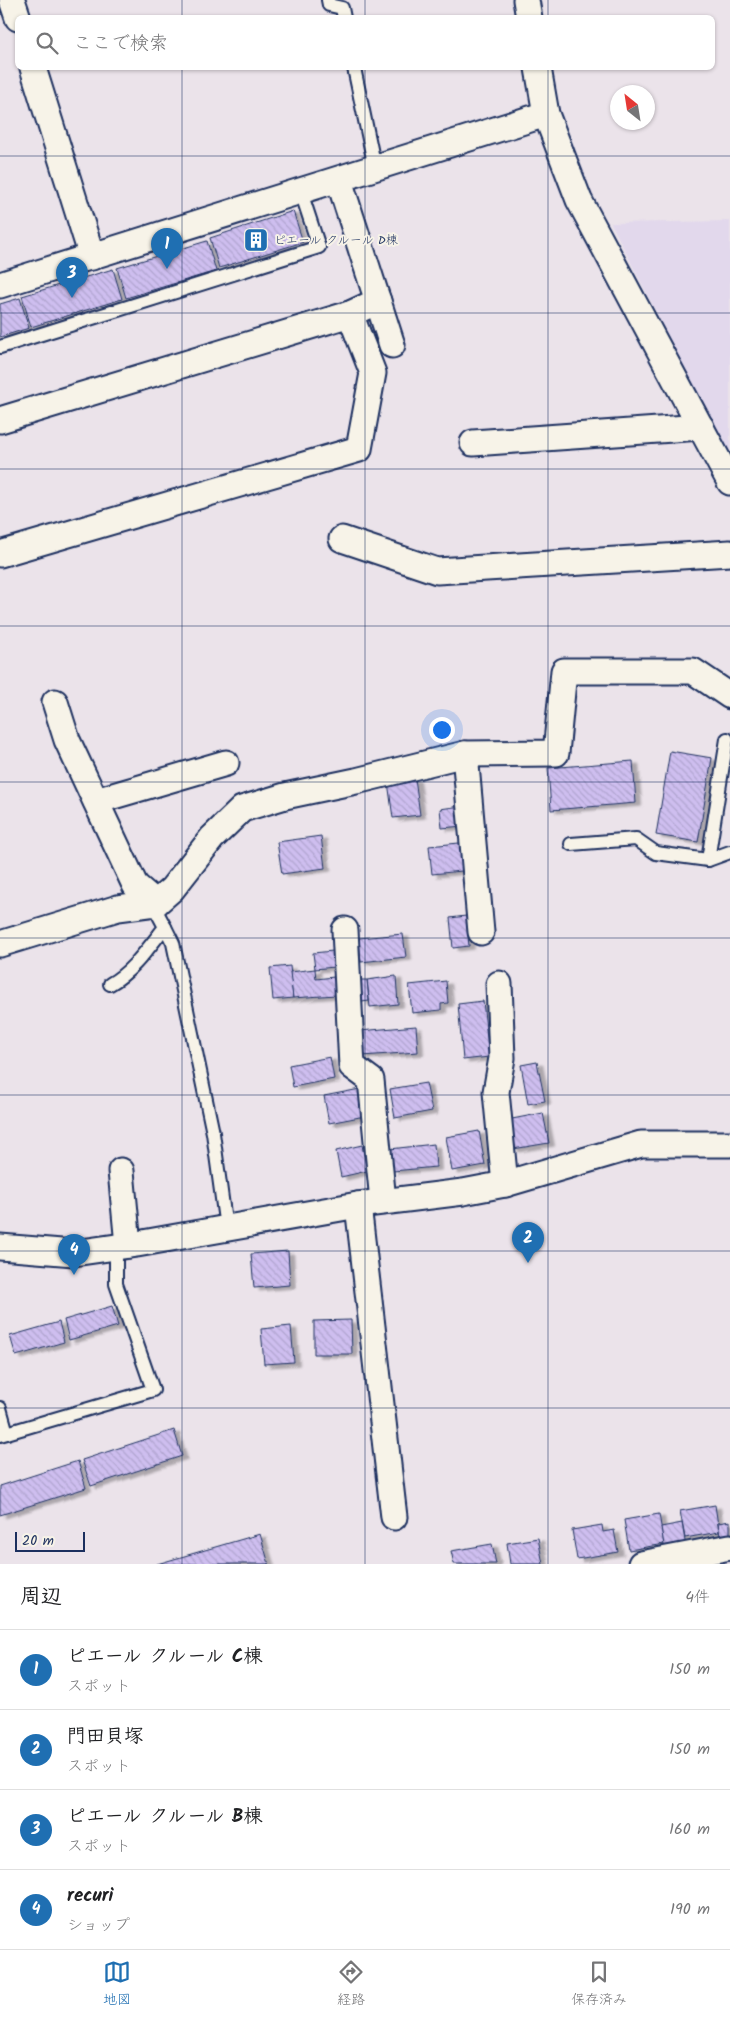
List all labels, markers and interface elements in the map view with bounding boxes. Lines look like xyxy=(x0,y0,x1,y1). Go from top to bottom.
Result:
search box xyxy=(15,15,715,70)
icon: search xyxy=(33,29,61,57)
text: ここで検索 xyxy=(73,29,168,59)
north arrow xyxy=(610,85,655,130)
building icon: ピエール クルール D棟 xyxy=(243,227,269,253)
pin: 1 xyxy=(151,228,183,269)
place label: ピエール クルール D棟 xyxy=(274,231,398,250)
pin: 3 xyxy=(56,257,88,298)
your location xyxy=(429,717,455,743)
pin: 2 xyxy=(512,1222,544,1263)
pin: 4 xyxy=(58,1234,90,1275)
scale bar xyxy=(15,1529,85,1552)
text: 20 m xyxy=(22,1530,54,1552)
text: 周辺 xyxy=(20,1581,62,1614)
text: 4件 xyxy=(685,1585,710,1610)
text: ピエール クルール C棟 xyxy=(67,1642,262,1672)
text: 1 xyxy=(34,1657,38,1682)
text: 150 m xyxy=(669,1657,710,1682)
text: スポット xyxy=(67,1674,131,1699)
text: 門田貝塚 xyxy=(67,1722,143,1752)
text: 2 xyxy=(31,1737,41,1762)
text: 150 m xyxy=(669,1737,710,1762)
text: スポット xyxy=(67,1754,131,1779)
text: ピエール クルール B棟 xyxy=(67,1802,263,1832)
text: 3 xyxy=(32,1817,40,1842)
text: 160 m xyxy=(669,1817,710,1842)
text: スポット xyxy=(67,1834,131,1859)
text: recuri xyxy=(67,1881,114,1911)
text: 4 xyxy=(32,1897,40,1922)
text: 190 m xyxy=(670,1897,710,1922)
text: ショップ xyxy=(67,1913,130,1938)
tab: 地図 xyxy=(103,1958,131,2011)
tab: 経路 xyxy=(337,1958,365,2011)
tab: 保存済み xyxy=(571,1958,627,2011)

